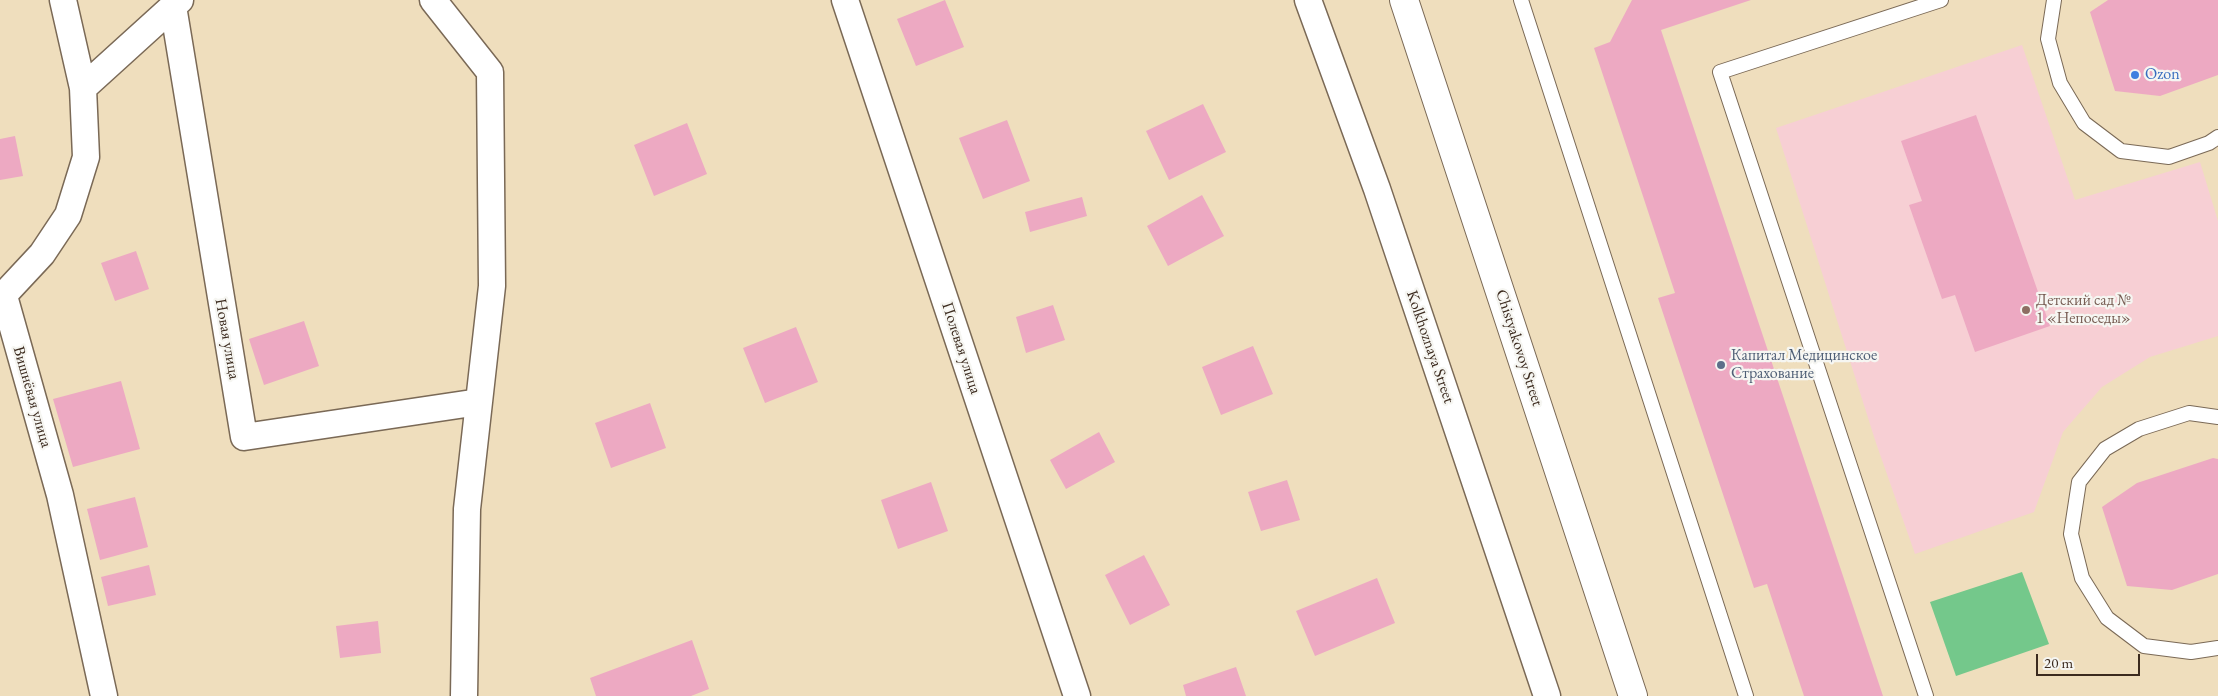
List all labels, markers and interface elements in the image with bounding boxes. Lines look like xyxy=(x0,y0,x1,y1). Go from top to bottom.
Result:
place label: Ozon xyxy=(2145,65,2180,85)
marker: Ozon xyxy=(2129,69,2141,81)
street label: Chistyakovoy Street xyxy=(1491,287,1547,409)
street label: Kolkhoznaya Street xyxy=(1402,288,1458,406)
place label: Детский сад № 1 «Непоседы» xyxy=(2036,291,2131,329)
street label: Новая улица xyxy=(210,297,244,381)
street label: Полевая улица xyxy=(937,300,985,396)
marker: Детский сад № 1 «Непоседы» xyxy=(2020,304,2032,316)
street label: Вишнёвая улица xyxy=(8,344,56,450)
place label: Капитал Медицинское Страхование xyxy=(1731,346,1877,384)
marker: Капитал Медицинское Страхование xyxy=(1715,359,1727,371)
scale bar xyxy=(2038,644,2142,676)
text: 20 m xyxy=(2044,653,2073,672)

